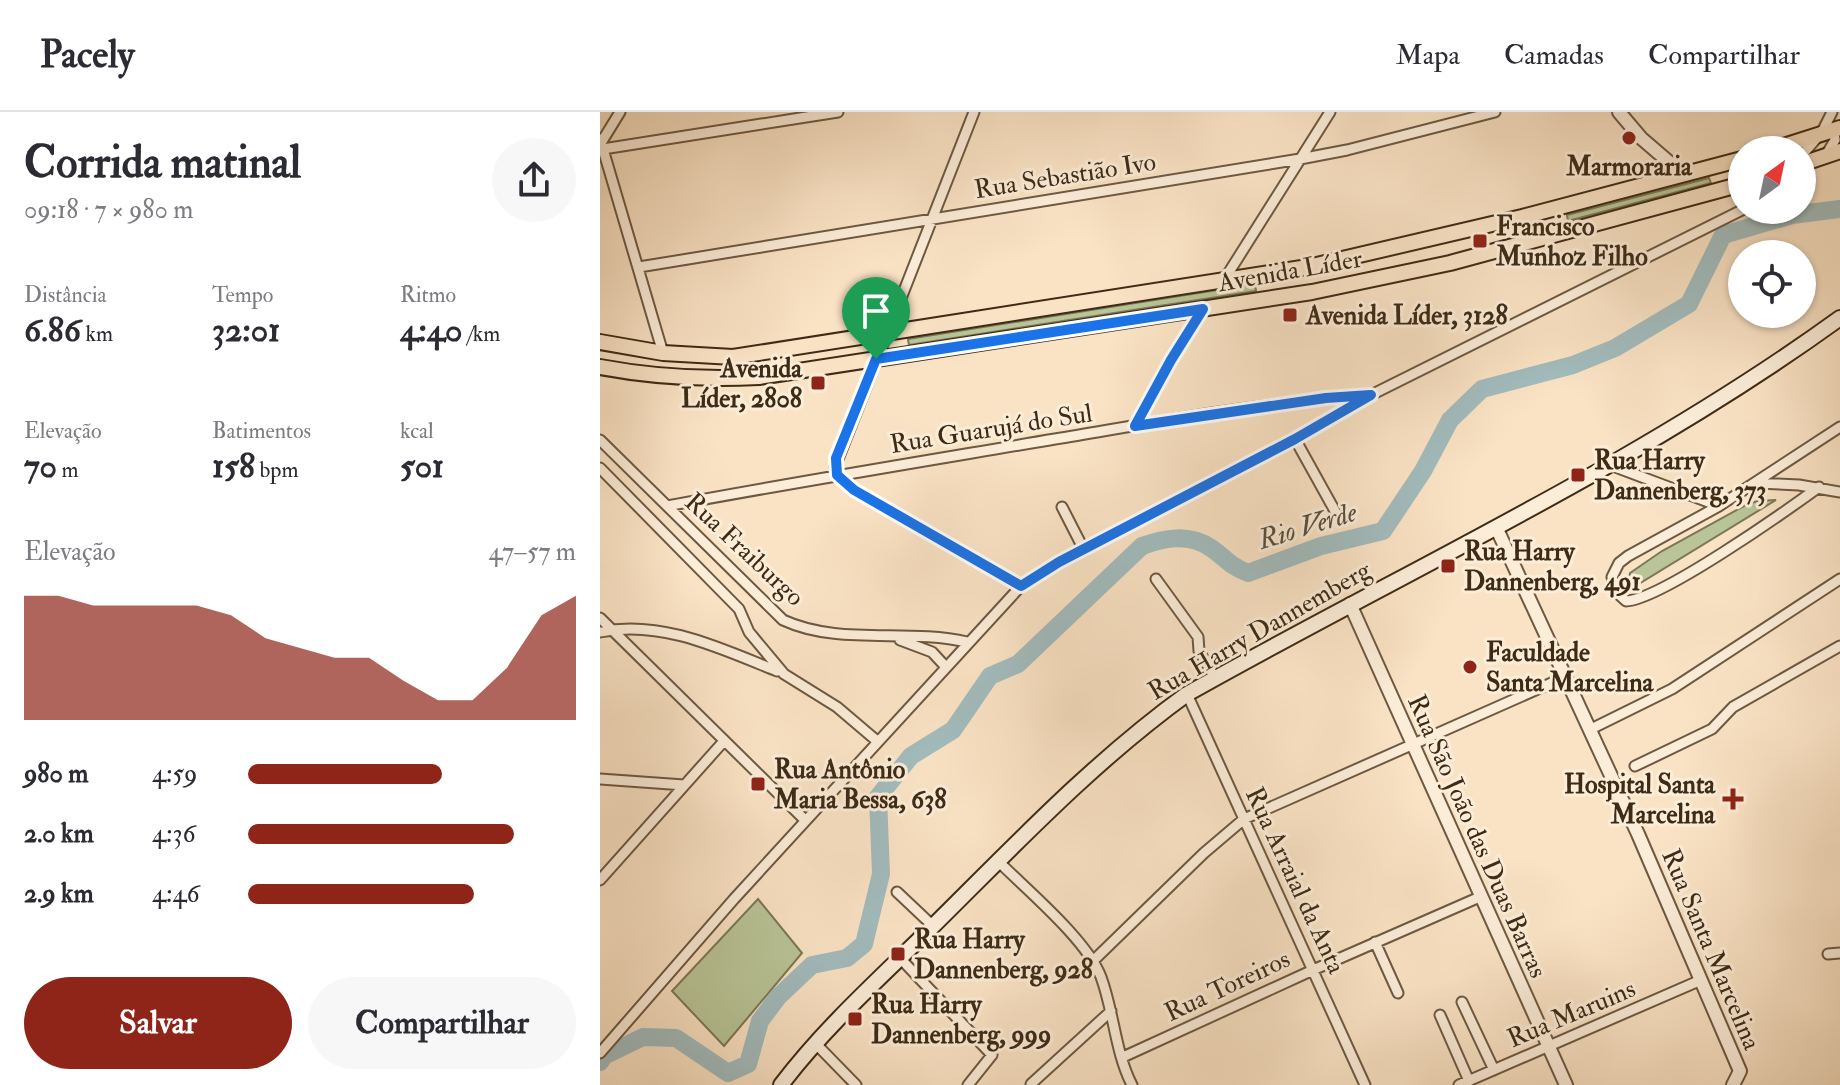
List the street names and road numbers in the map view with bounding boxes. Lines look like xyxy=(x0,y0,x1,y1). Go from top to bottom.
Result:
street label: Rua Sebastião Ivo xyxy=(972,146,1158,206)
street label: Avenida Líder xyxy=(1215,243,1365,300)
street label: Rua Guarujá do Sul xyxy=(888,397,1095,461)
street label: Rua Fraiburgo xyxy=(678,486,811,613)
street label: Rua Harry Dannemberg xyxy=(1142,553,1378,708)
street label: Rua São João das Duas Barras xyxy=(1400,690,1554,983)
street label: Rua Arraial da Anta xyxy=(1238,782,1352,979)
street label: Rua Santa Marcelina xyxy=(1654,844,1768,1055)
street label: Rua Toreiros xyxy=(1160,943,1295,1029)
street label: Rua Maruins xyxy=(1503,973,1640,1055)

